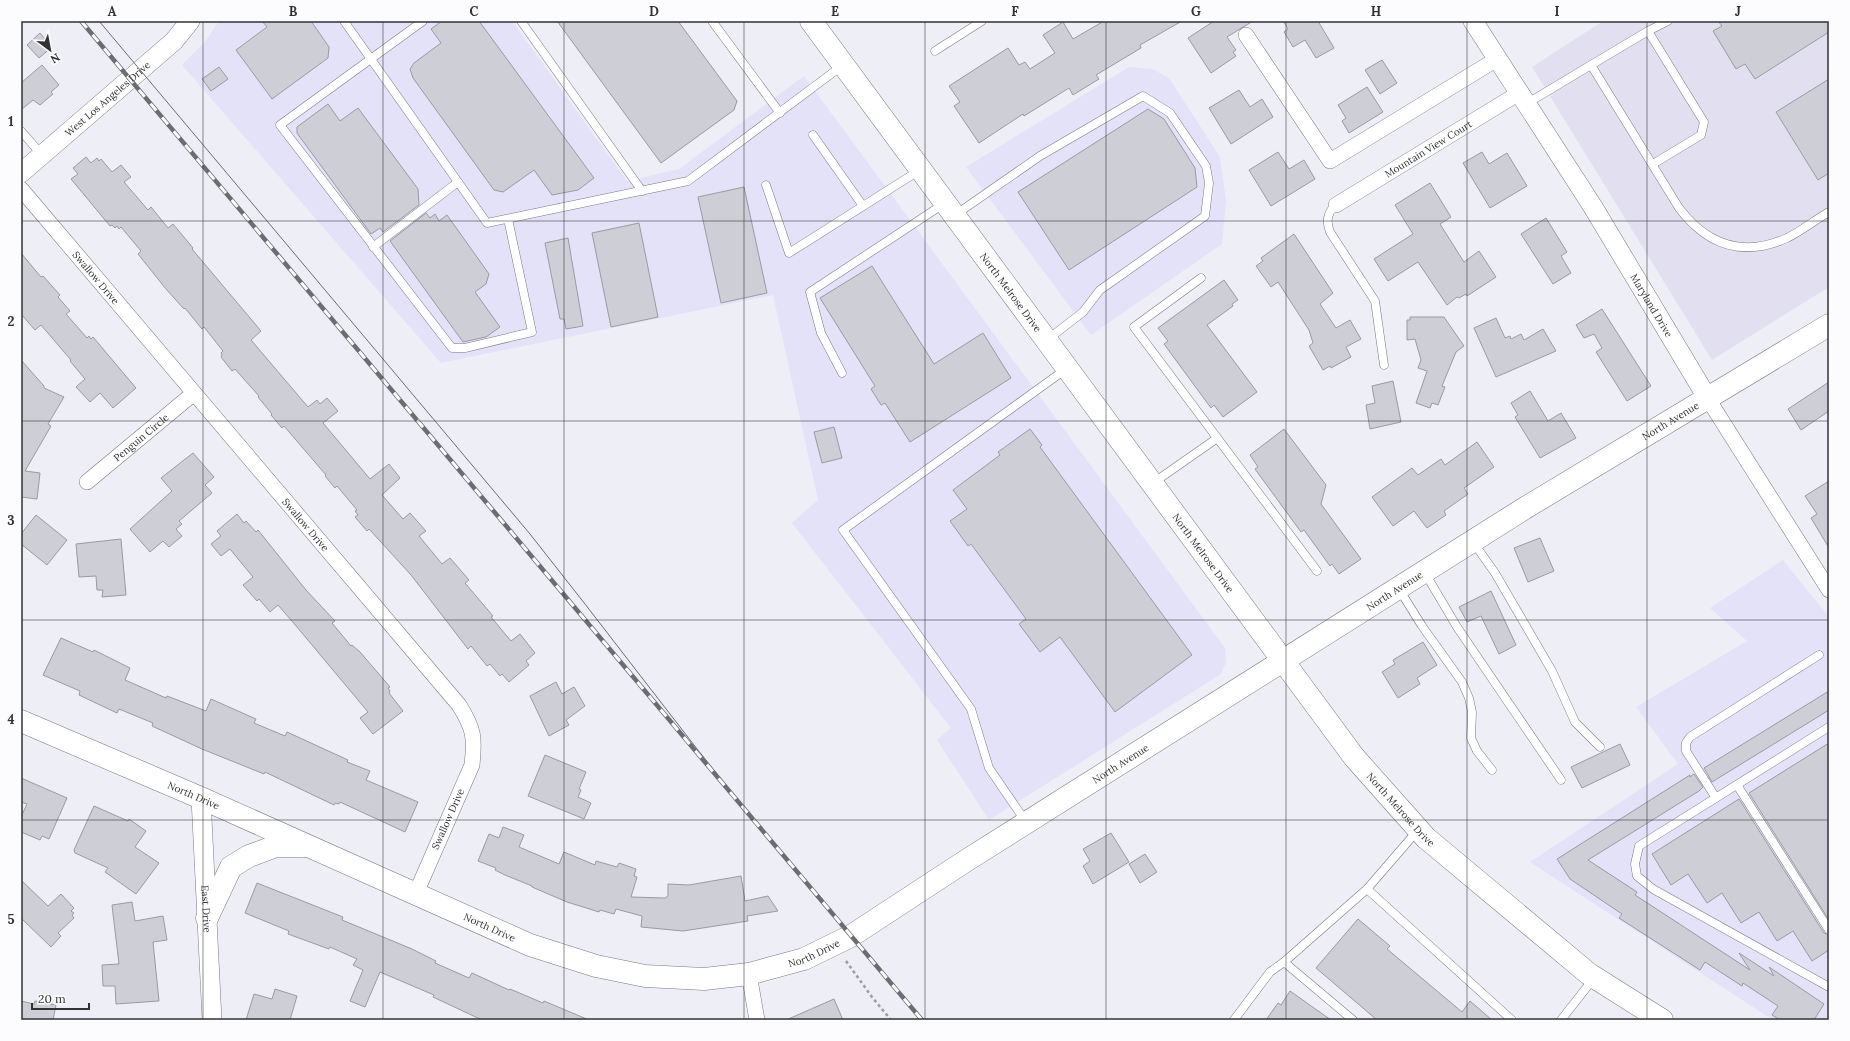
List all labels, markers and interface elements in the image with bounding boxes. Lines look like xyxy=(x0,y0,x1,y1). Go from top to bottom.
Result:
text: A xyxy=(108,3,117,20)
text: B xyxy=(289,3,298,20)
text: C xyxy=(470,3,479,20)
text: D xyxy=(649,3,659,20)
text: E xyxy=(831,3,839,20)
text: F xyxy=(1011,3,1019,20)
text: G xyxy=(1191,3,1201,20)
text: H xyxy=(1371,3,1381,20)
text: I xyxy=(1554,3,1560,20)
text: J xyxy=(1735,3,1741,20)
north arrow xyxy=(30,30,70,70)
text: N xyxy=(48,50,63,67)
street label: West Los Angeles Drive xyxy=(62,58,153,139)
text: 1 xyxy=(8,113,14,130)
street label: Mountain View Court xyxy=(1382,117,1474,180)
street label: Swallow Drive xyxy=(70,248,123,307)
street label: North Melrose Drive xyxy=(978,250,1045,335)
street label: Maryland Drive xyxy=(1628,271,1676,340)
text: 2 xyxy=(8,313,15,330)
street label: North Avenue xyxy=(1639,398,1702,443)
street label: Penguin Circle xyxy=(110,410,172,464)
street label: Swallow Drive xyxy=(280,495,332,554)
street label: North Melrose Drive xyxy=(1170,511,1237,596)
text: 3 xyxy=(7,512,15,529)
street label: North Avenue xyxy=(1364,567,1425,613)
text: 4 xyxy=(7,711,15,728)
street label: North Avenue xyxy=(1090,740,1151,786)
street label: North Melrose Drive xyxy=(1364,770,1438,850)
street label: North Drive xyxy=(166,778,222,812)
street label: Swallow Drive xyxy=(429,786,468,852)
street label: East Drive xyxy=(199,885,214,934)
street label: North Drive xyxy=(462,910,518,944)
text: 5 xyxy=(7,911,15,928)
street label: North Drive xyxy=(786,936,842,970)
scale bar xyxy=(32,985,89,1011)
text: 20 m xyxy=(38,991,66,1006)

